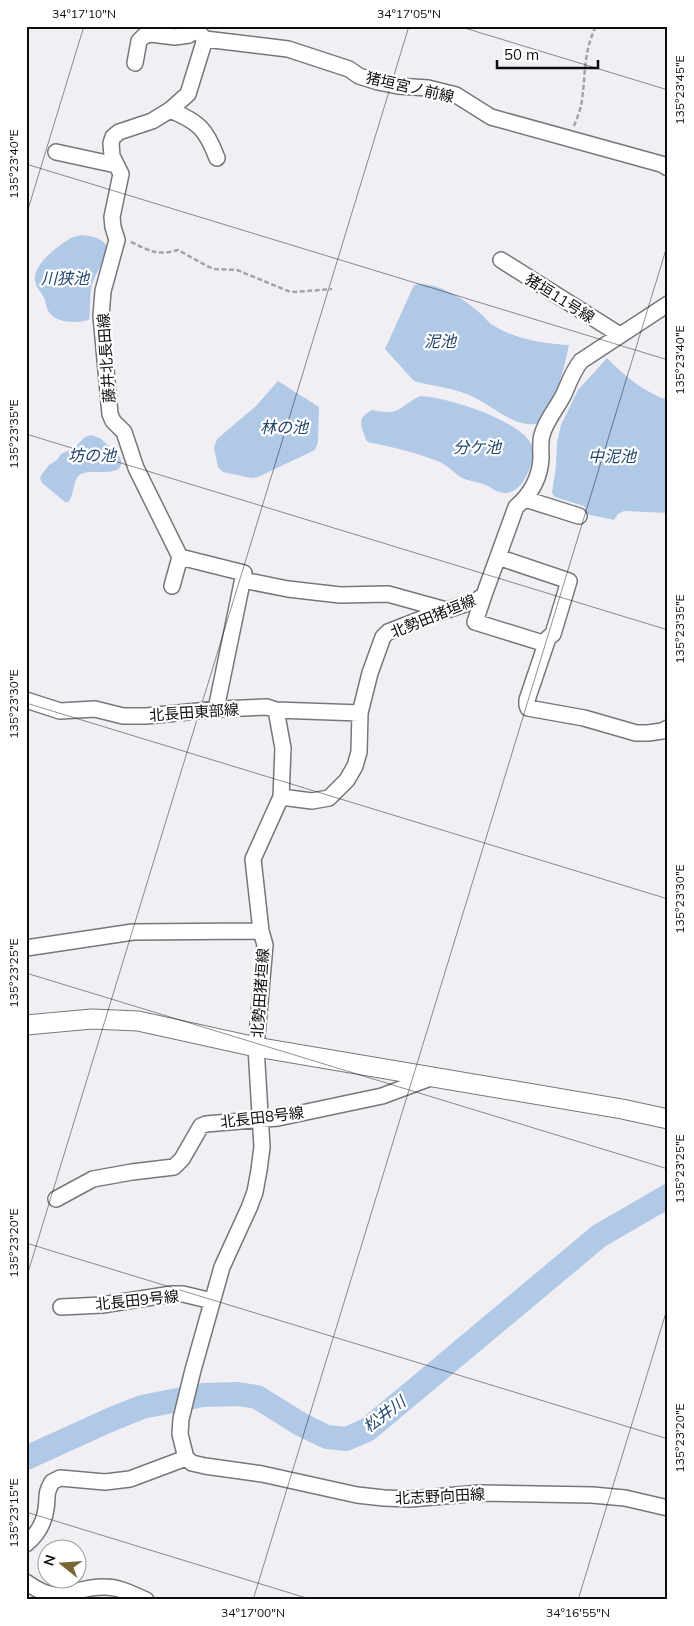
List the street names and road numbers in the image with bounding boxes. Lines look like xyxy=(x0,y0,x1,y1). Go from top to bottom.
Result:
street label: 猪垣宮ノ前線 xyxy=(364,68,456,106)
street label: 猪垣11号線 xyxy=(522,269,598,327)
street label: 藤井北長田線 xyxy=(93,312,119,404)
street label: 北勢田猪垣線 xyxy=(388,590,478,642)
street label: 北長田東部線 xyxy=(148,699,240,725)
street label: 北勢田猪垣線 xyxy=(247,947,273,1039)
street label: 北長田8号線 xyxy=(219,1102,305,1132)
street label: 北長田9号線 xyxy=(94,1286,180,1314)
street label: 北志野向田線 xyxy=(395,1484,485,1508)

